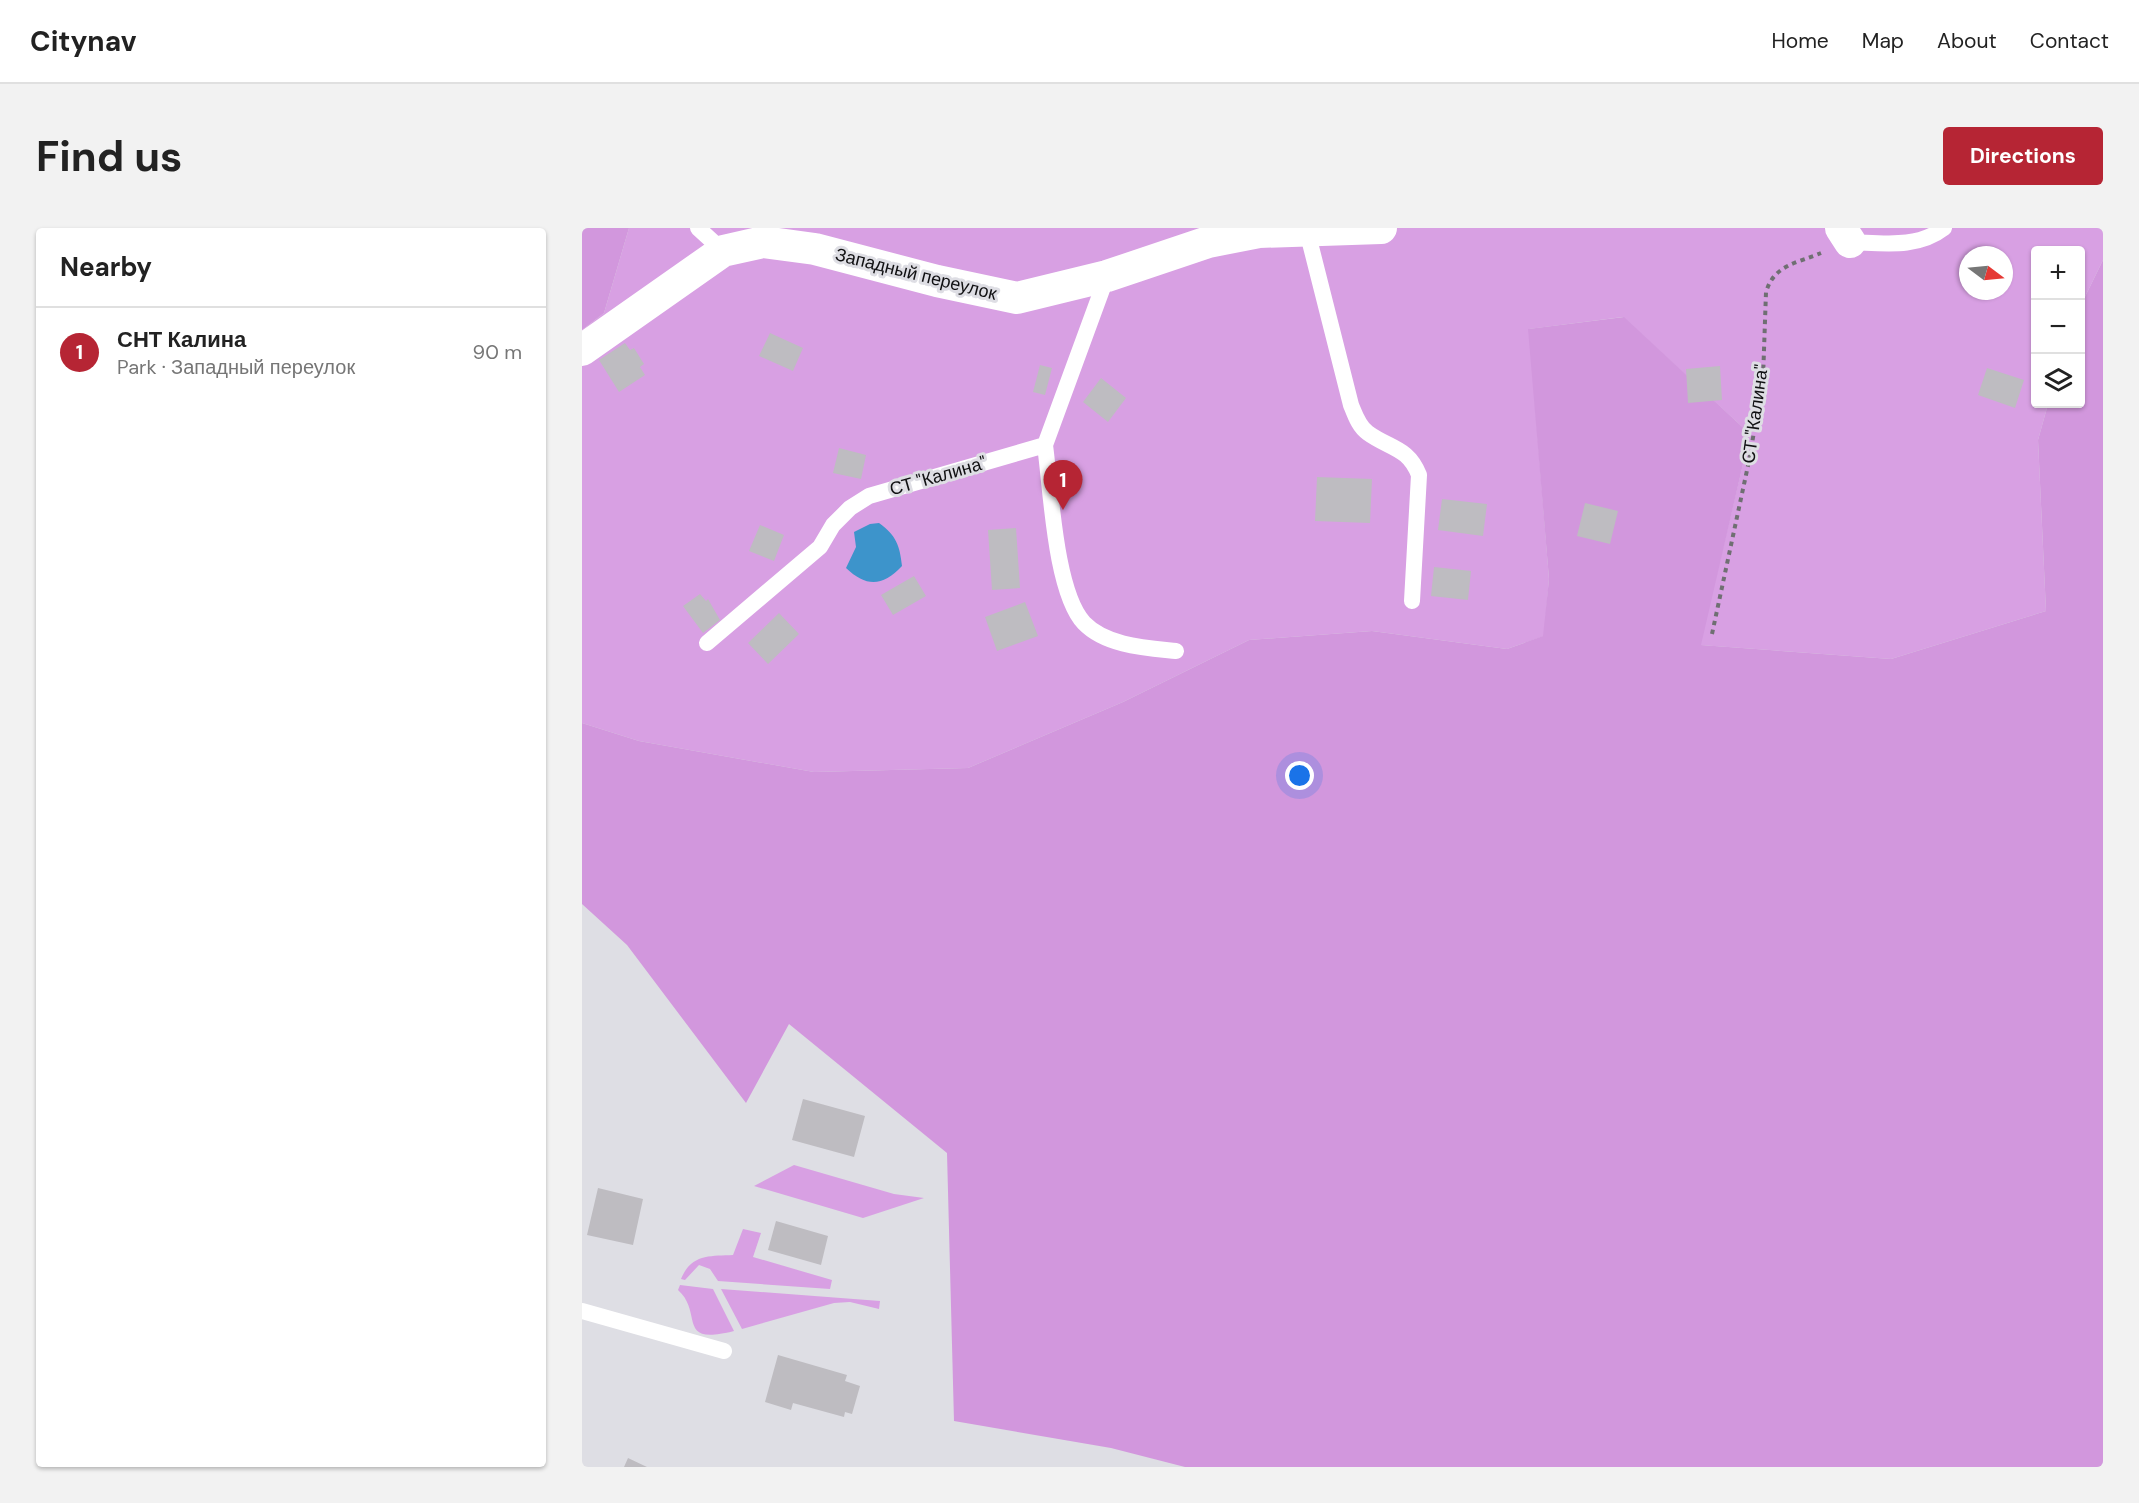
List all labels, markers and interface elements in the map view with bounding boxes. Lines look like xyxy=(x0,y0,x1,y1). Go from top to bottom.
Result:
text: Citynav xyxy=(30,23,136,60)
text: Home xyxy=(1771,27,1829,55)
text: Map xyxy=(1862,27,1904,55)
text: About xyxy=(1937,27,1997,55)
text: Contact xyxy=(2030,27,2109,55)
button: Directions xyxy=(1943,127,2103,185)
text: Find us xyxy=(36,129,182,184)
street label: Западный переулок xyxy=(833,242,999,306)
north arrow xyxy=(1959,246,2013,300)
map controls xyxy=(2031,246,2085,408)
button: + xyxy=(2031,246,2085,300)
text: Nearby xyxy=(60,250,152,284)
button: − xyxy=(2031,300,2085,354)
text: СНТ Калина xyxy=(117,325,246,354)
text: 1 xyxy=(76,339,83,365)
text: 90 m xyxy=(473,339,522,365)
text: Park · Западный переулок xyxy=(117,354,355,380)
button: layers xyxy=(2031,354,2085,408)
street label: СТ "Калина" xyxy=(1736,363,1774,465)
street label: СТ "Калина" xyxy=(887,451,989,501)
pin: 1 xyxy=(1044,460,1082,510)
your location xyxy=(1285,761,1314,790)

